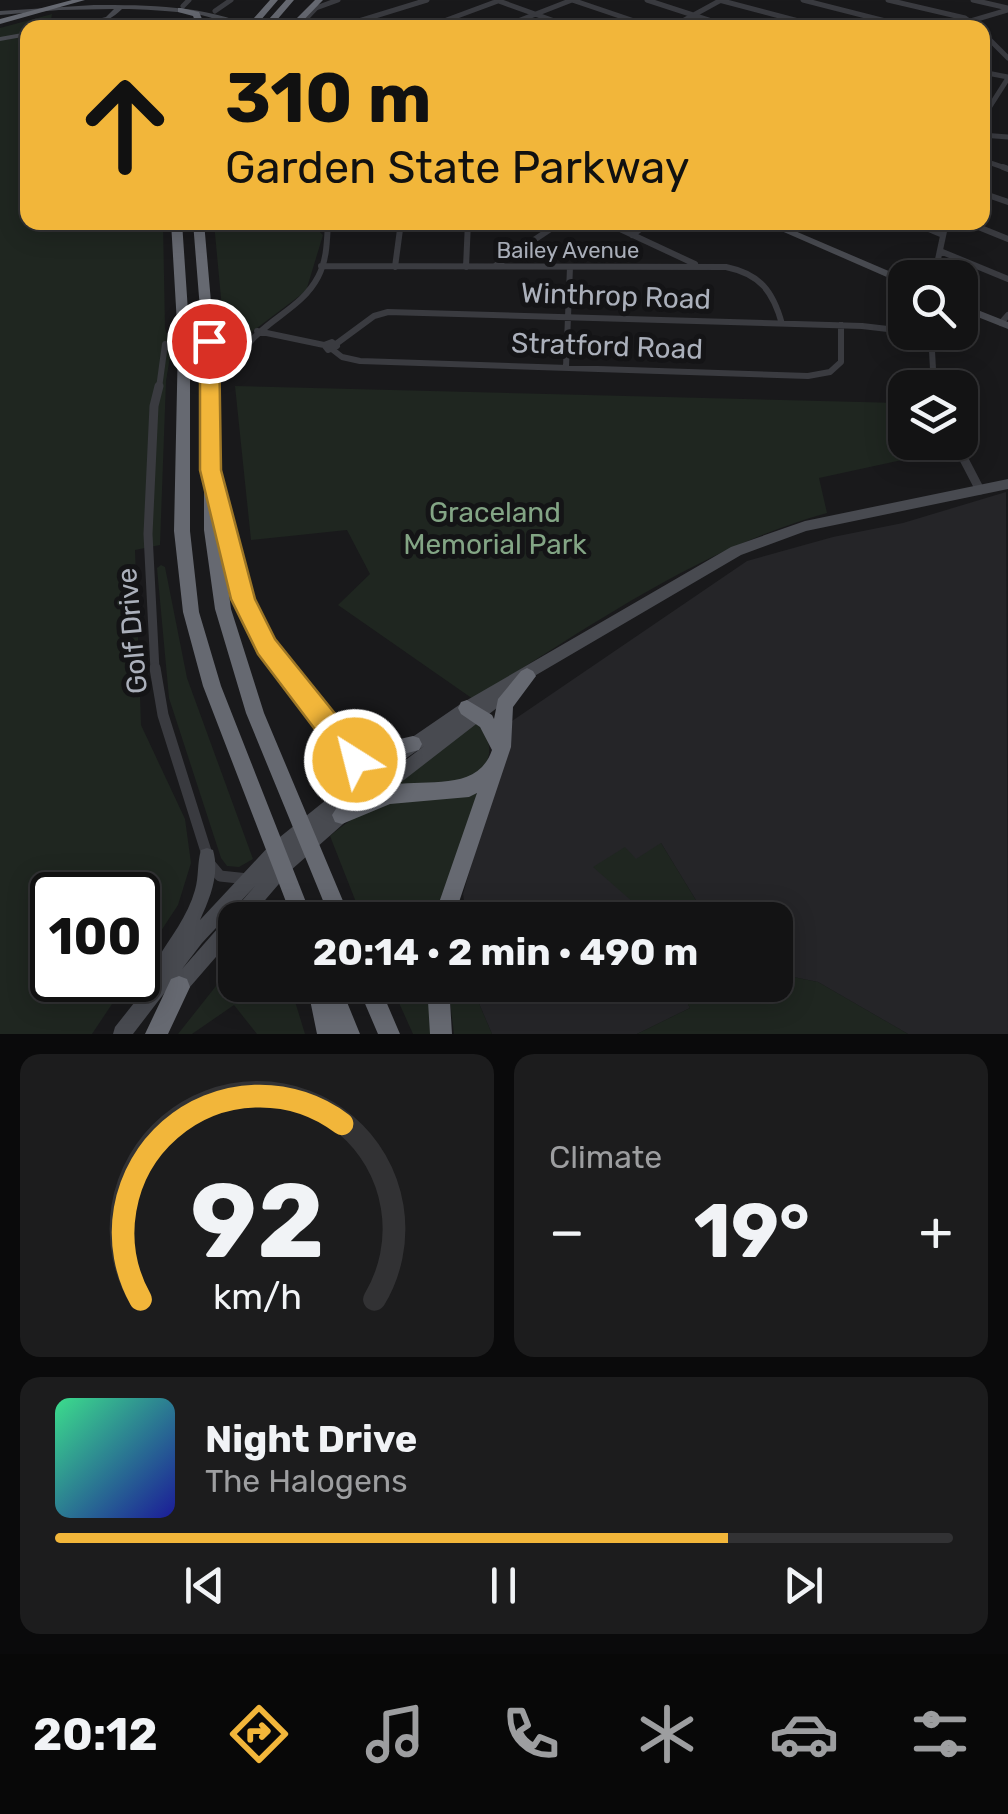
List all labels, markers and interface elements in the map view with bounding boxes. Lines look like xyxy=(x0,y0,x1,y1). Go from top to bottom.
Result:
text: 310 m xyxy=(225,57,432,140)
icon: ahead xyxy=(60,60,190,190)
text: Garden State Parkway xyxy=(225,141,690,194)
street label: Bailey Avenue xyxy=(497,237,639,264)
map controls xyxy=(888,260,978,460)
button: search xyxy=(888,260,978,350)
street label: Winthrop Road xyxy=(520,276,712,316)
pin xyxy=(167,299,252,384)
icon: arrive xyxy=(182,314,237,369)
street label: Stratford Road xyxy=(511,326,703,366)
button: layers xyxy=(888,370,978,460)
park label: Graceland Memorial Park xyxy=(403,496,587,561)
street label: Golf Drive xyxy=(110,567,154,695)
position arrow xyxy=(303,708,407,812)
speed limit sign: 100 xyxy=(30,872,160,1002)
text: 20:14 · 2 min · 490 m xyxy=(313,929,698,975)
text: Climate xyxy=(549,1138,662,1176)
text: 92 xyxy=(190,1160,324,1283)
text: 19° xyxy=(694,1187,810,1276)
text: − xyxy=(549,1199,585,1264)
text: + xyxy=(919,1199,953,1264)
text: km/h xyxy=(212,1276,302,1318)
text: Night Drive xyxy=(205,1416,417,1462)
text: The Halogens xyxy=(205,1462,408,1500)
icon: previous xyxy=(177,1558,232,1613)
icon: pause xyxy=(476,1558,531,1613)
icon: next xyxy=(776,1558,831,1613)
icon: directions xyxy=(224,1699,294,1769)
icon: music xyxy=(360,1699,430,1769)
icon: phone xyxy=(496,1699,566,1769)
icon: climate xyxy=(632,1699,702,1769)
icon: car xyxy=(769,1699,839,1769)
icon: filters xyxy=(905,1699,975,1769)
text: 20:12 xyxy=(33,1708,158,1761)

